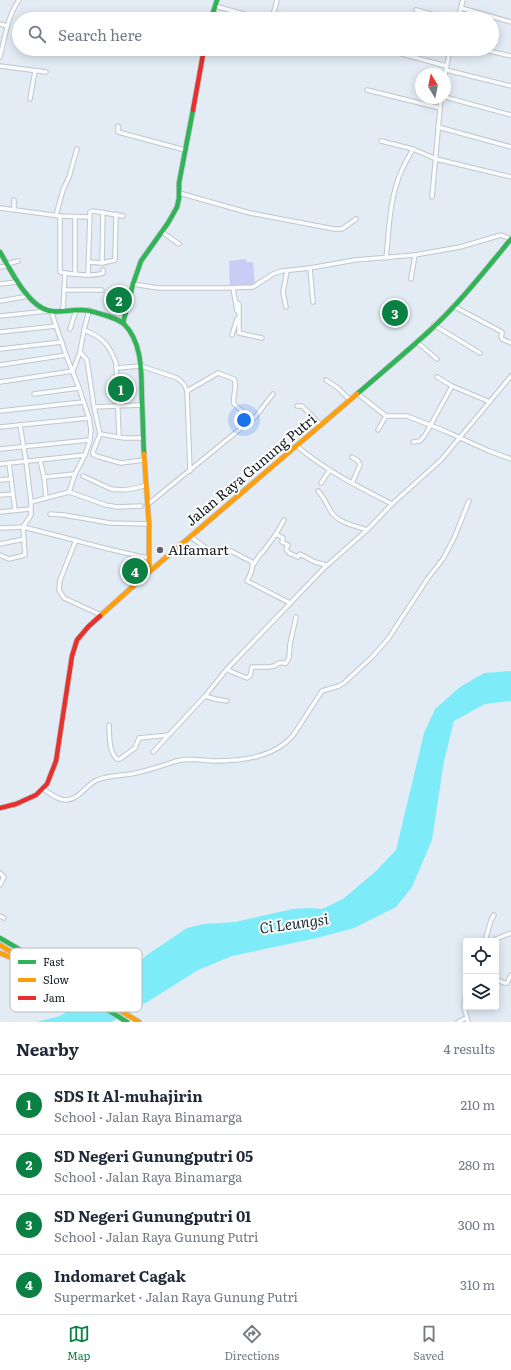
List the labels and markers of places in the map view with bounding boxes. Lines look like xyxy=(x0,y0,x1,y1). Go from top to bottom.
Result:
pin: 2 xyxy=(106,285,132,315)
pin: 3 xyxy=(382,298,408,328)
pin: 1 xyxy=(108,374,134,404)
place label: Alfamart xyxy=(168,539,229,559)
marker: Alfamart xyxy=(155,545,165,555)
pin: 4 xyxy=(122,556,148,586)

